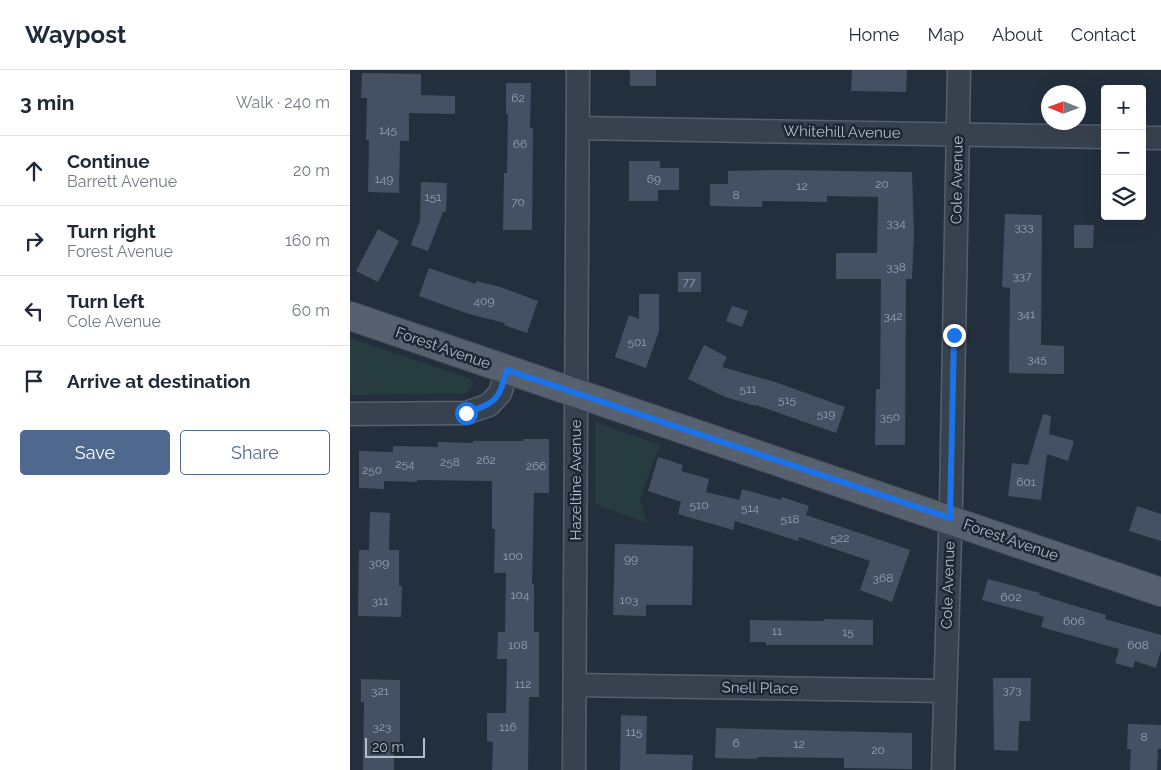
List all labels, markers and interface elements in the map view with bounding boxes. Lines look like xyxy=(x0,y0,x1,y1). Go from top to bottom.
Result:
text: Waypost xyxy=(25,20,126,49)
text: Home xyxy=(848,24,899,45)
text: Map xyxy=(927,24,964,45)
text: About xyxy=(992,24,1043,45)
text: Contact xyxy=(1071,24,1136,45)
north arrow xyxy=(1041,85,1086,130)
map controls xyxy=(1101,85,1146,220)
button: + xyxy=(1101,85,1146,130)
text: 3 min xyxy=(20,90,74,115)
house number: 62 xyxy=(511,91,525,105)
text: Walk · 240 m xyxy=(236,93,330,112)
street label: Whitehill Avenue xyxy=(783,122,901,142)
house number: 145 xyxy=(379,123,398,137)
button: − xyxy=(1101,130,1146,175)
street label: Cole Avenue xyxy=(947,136,967,224)
house number: 66 xyxy=(513,137,527,151)
text: Continue xyxy=(67,150,150,172)
icon: ahead xyxy=(20,157,48,185)
text: 20 m xyxy=(293,161,330,180)
text: Barrett Avenue xyxy=(67,172,177,191)
house number: 149 xyxy=(375,172,393,186)
house number: 69 xyxy=(647,172,661,186)
button: layers xyxy=(1101,175,1146,220)
house number: 20 xyxy=(875,177,889,191)
house number: 12 xyxy=(796,179,808,193)
house number: 8 xyxy=(732,188,740,202)
house number: 151 xyxy=(425,190,441,204)
house number: 70 xyxy=(511,195,525,209)
house number: 334 xyxy=(886,216,906,230)
text: Turn right xyxy=(67,220,156,242)
house number: 333 xyxy=(1014,220,1034,234)
icon: right xyxy=(20,227,48,255)
text: 160 m xyxy=(285,231,330,250)
text: Forest Avenue xyxy=(67,242,173,261)
house number: 338 xyxy=(886,260,906,274)
house number: 337 xyxy=(1012,269,1032,283)
house number: 77 xyxy=(683,275,696,289)
text: Turn left xyxy=(67,290,144,312)
house number: 409 xyxy=(474,294,494,308)
icon: left xyxy=(20,297,48,325)
text: 60 m xyxy=(292,301,330,320)
house number: 341 xyxy=(1017,307,1035,321)
house number: 342 xyxy=(883,309,903,323)
text: Cole Avenue xyxy=(67,312,161,331)
street label: Forest Avenue xyxy=(393,323,493,373)
route end xyxy=(943,324,966,347)
house number: 501 xyxy=(627,335,647,349)
house number: 345 xyxy=(1027,352,1047,366)
icon: arrive xyxy=(20,367,48,395)
text: Arrive at destination xyxy=(67,370,251,392)
house number: 511 xyxy=(740,382,756,396)
house number: 515 xyxy=(778,393,797,407)
route start xyxy=(455,402,478,425)
house number: 519 xyxy=(817,407,835,421)
house number: 350 xyxy=(880,410,900,424)
street label: Hazeltine Avenue xyxy=(567,419,585,541)
button: Save xyxy=(20,430,170,475)
button: Share xyxy=(180,430,330,475)
house number: 262 xyxy=(476,453,496,467)
house number: 258 xyxy=(440,455,460,469)
house number: 254 xyxy=(395,457,415,471)
house number: 266 xyxy=(526,459,546,473)
house number: 250 xyxy=(362,463,382,477)
house number: 601 xyxy=(1016,475,1036,489)
house number: 510 xyxy=(689,498,709,512)
house number: 514 xyxy=(741,501,760,515)
house number: 518 xyxy=(781,512,799,526)
street label: Forest Avenue xyxy=(961,515,1061,565)
house number: 522 xyxy=(830,531,850,545)
street label: Cole Avenue xyxy=(937,540,959,629)
house number: 100 xyxy=(503,549,523,563)
house number: 99 xyxy=(624,552,638,566)
house number: 309 xyxy=(369,556,389,570)
house number: 368 xyxy=(873,571,893,585)
house number: 104 xyxy=(510,588,530,602)
house number: 602 xyxy=(1001,590,1021,604)
house number: 103 xyxy=(620,593,638,607)
house number: 311 xyxy=(372,594,388,608)
house number: 606 xyxy=(1063,614,1085,628)
house number: 11 xyxy=(772,624,782,638)
house number: 15 xyxy=(842,625,854,639)
house number: 108 xyxy=(508,638,528,652)
house number: 608 xyxy=(1127,638,1149,652)
house number: 112 xyxy=(515,677,531,691)
street label: Snell Place xyxy=(721,678,799,698)
house number: 373 xyxy=(1002,683,1022,697)
house number: 321 xyxy=(371,684,389,698)
house number: 323 xyxy=(372,720,392,734)
house number: 116 xyxy=(499,720,517,734)
house number: 115 xyxy=(626,725,643,739)
house number: 8 xyxy=(1140,730,1148,744)
scale bar xyxy=(365,735,425,758)
house number: 6 xyxy=(732,736,740,750)
house number: 12 xyxy=(793,737,805,751)
text: 20 m xyxy=(372,739,404,755)
house number: 20 xyxy=(871,743,885,757)

